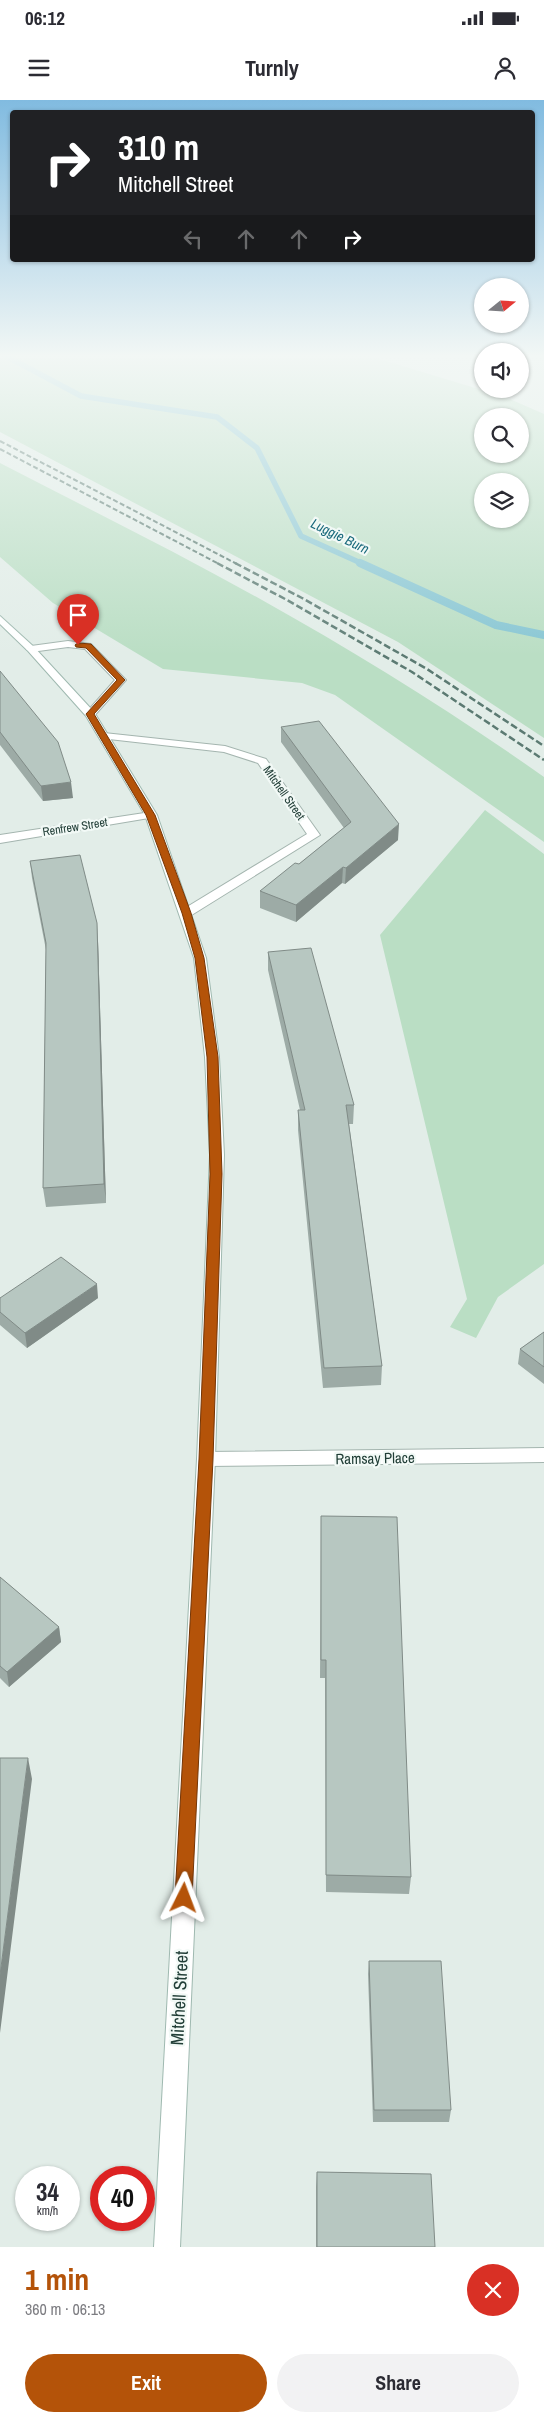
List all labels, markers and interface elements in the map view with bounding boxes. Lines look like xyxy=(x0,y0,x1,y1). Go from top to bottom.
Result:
text: 06:12 xyxy=(25,5,65,31)
text: Turnly xyxy=(245,53,299,83)
icon: menu xyxy=(25,54,53,82)
icon: person xyxy=(491,54,519,82)
text: 310 m xyxy=(118,124,199,171)
icon: right xyxy=(35,130,100,195)
text: Mitchell Street xyxy=(118,169,233,199)
icon: left xyxy=(179,225,207,253)
icon: ahead xyxy=(232,225,260,253)
icon: ahead xyxy=(285,225,313,253)
icon: right xyxy=(338,225,366,253)
north arrow xyxy=(474,278,529,332)
map controls xyxy=(474,278,529,528)
button: sound xyxy=(474,343,529,398)
button: search xyxy=(474,408,529,463)
button: layers xyxy=(474,473,529,528)
water label: Luggie Burn xyxy=(308,514,372,558)
pin xyxy=(57,594,99,645)
icon: arrive xyxy=(64,601,92,629)
street label: Mitchell Street xyxy=(259,763,309,824)
street label: Renfrew Street xyxy=(41,814,109,840)
street label: Ramsay Place xyxy=(335,1447,415,1469)
position arrow xyxy=(157,1871,209,1923)
street label: Mitchell Street xyxy=(164,1950,194,2046)
speed limit sign: 40 xyxy=(90,2166,155,2231)
text: 34 xyxy=(36,2175,59,2209)
text: km/h xyxy=(37,2203,58,2219)
text: 1 min xyxy=(25,2259,89,2299)
button: close xyxy=(467,2264,519,2316)
text: 360 m · 06:13 xyxy=(25,2298,105,2320)
button: Exit xyxy=(25,2354,267,2412)
button: Share xyxy=(277,2354,519,2412)

